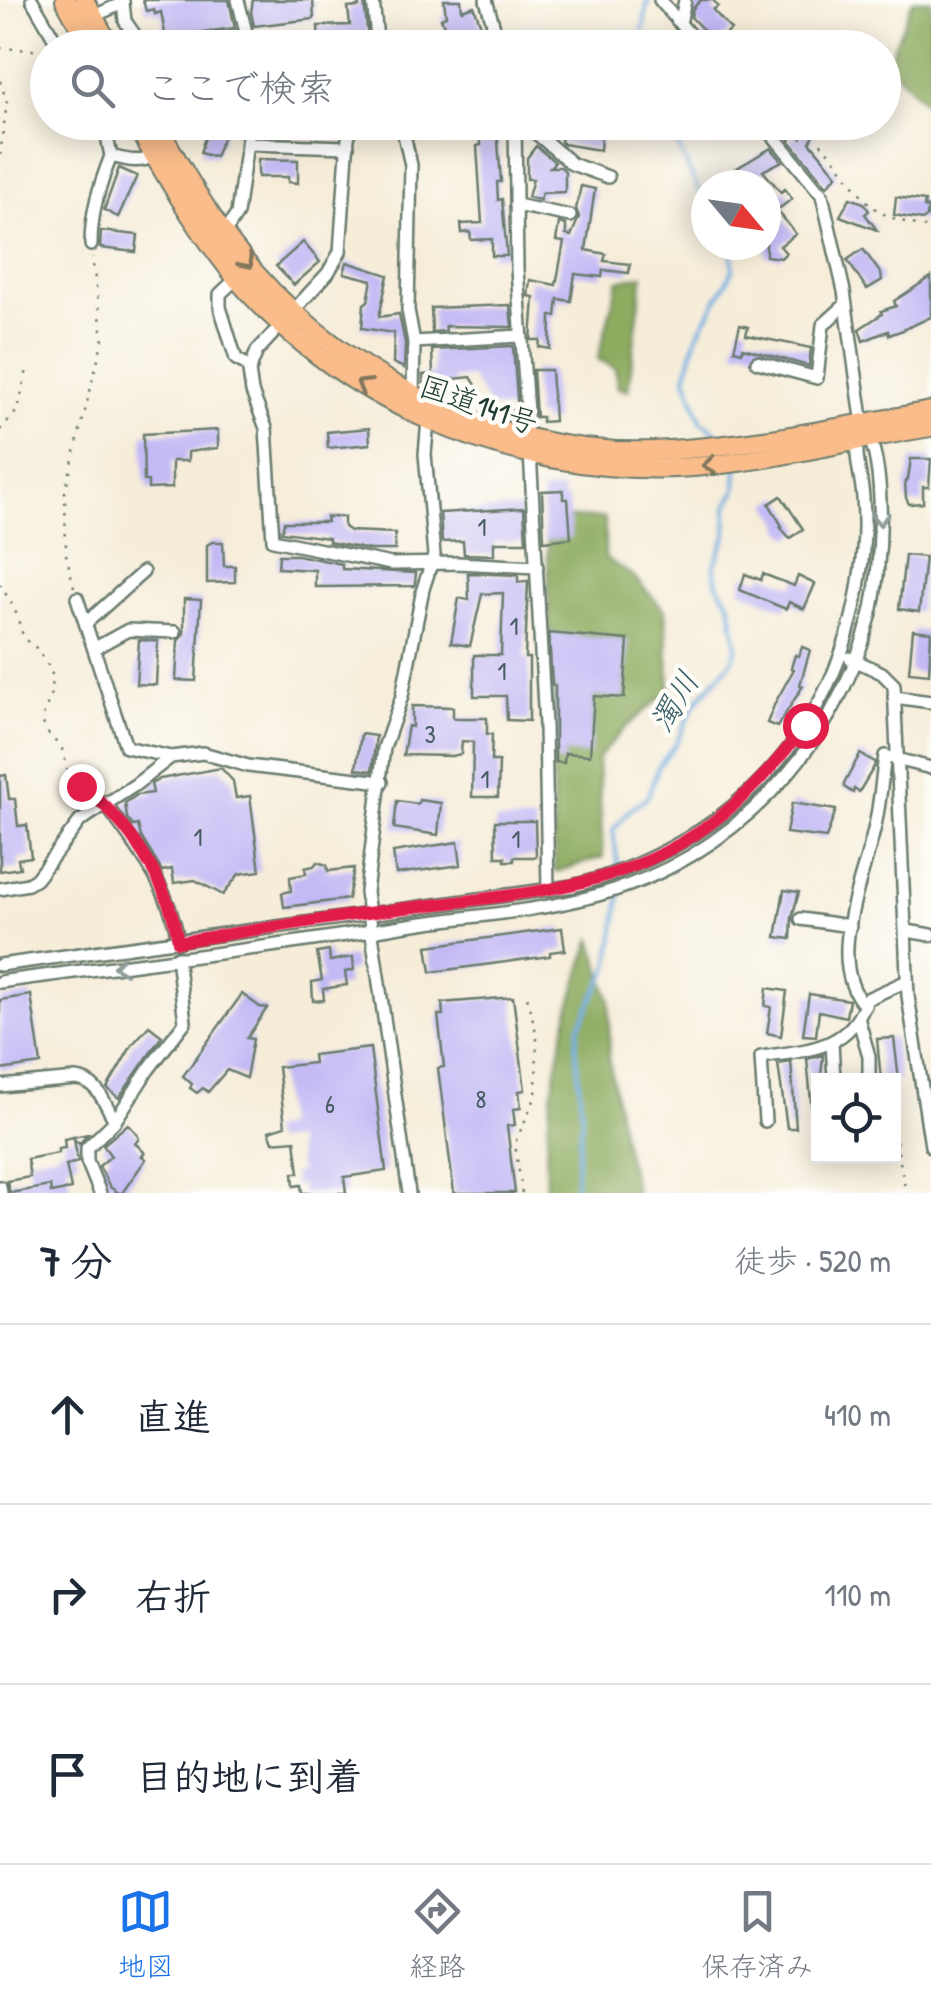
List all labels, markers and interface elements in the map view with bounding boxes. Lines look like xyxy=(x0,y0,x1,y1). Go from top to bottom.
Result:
search box xyxy=(30,30,901,140)
icon: search xyxy=(65,58,120,113)
text: ここで検索 xyxy=(145,61,335,113)
north arrow xyxy=(691,170,781,260)
one-way arrow xyxy=(235,250,253,269)
street label: 国道141号 xyxy=(414,365,544,443)
one-way arrow xyxy=(356,378,374,397)
one-way arrow xyxy=(701,454,717,476)
house number: 1 xyxy=(477,510,487,544)
one-way arrow xyxy=(869,512,890,528)
house number: 1 xyxy=(509,609,519,643)
house number: 1 xyxy=(497,654,507,688)
water label: 濁川 xyxy=(639,662,709,740)
route start xyxy=(783,703,829,749)
house number: 3 xyxy=(424,717,436,751)
house number: 1 xyxy=(480,762,490,796)
route end xyxy=(59,764,105,810)
house number: 1 xyxy=(193,820,203,854)
house number: 1 xyxy=(511,822,521,856)
one-way arrow xyxy=(111,954,128,975)
map controls xyxy=(811,1073,901,1163)
button: locate xyxy=(811,1073,901,1163)
house number: 8 xyxy=(476,1082,486,1116)
house number: 6 xyxy=(325,1087,335,1121)
text: 7 分 xyxy=(40,1232,112,1289)
text: 徒歩 · 520 m xyxy=(734,1239,891,1282)
icon: ahead xyxy=(40,1387,95,1442)
text: 直進 xyxy=(135,1390,211,1442)
text: 410 m xyxy=(824,1393,891,1436)
icon: right xyxy=(40,1567,95,1622)
text: 右折 xyxy=(135,1570,211,1622)
text: 110 m xyxy=(824,1573,891,1616)
icon: arrive xyxy=(40,1747,95,1802)
text: 目的地に到着 xyxy=(135,1750,363,1802)
tab: 地図 xyxy=(118,1884,174,1985)
tab: 経路 xyxy=(409,1884,465,1985)
tab: 保存済み xyxy=(701,1884,813,1985)

